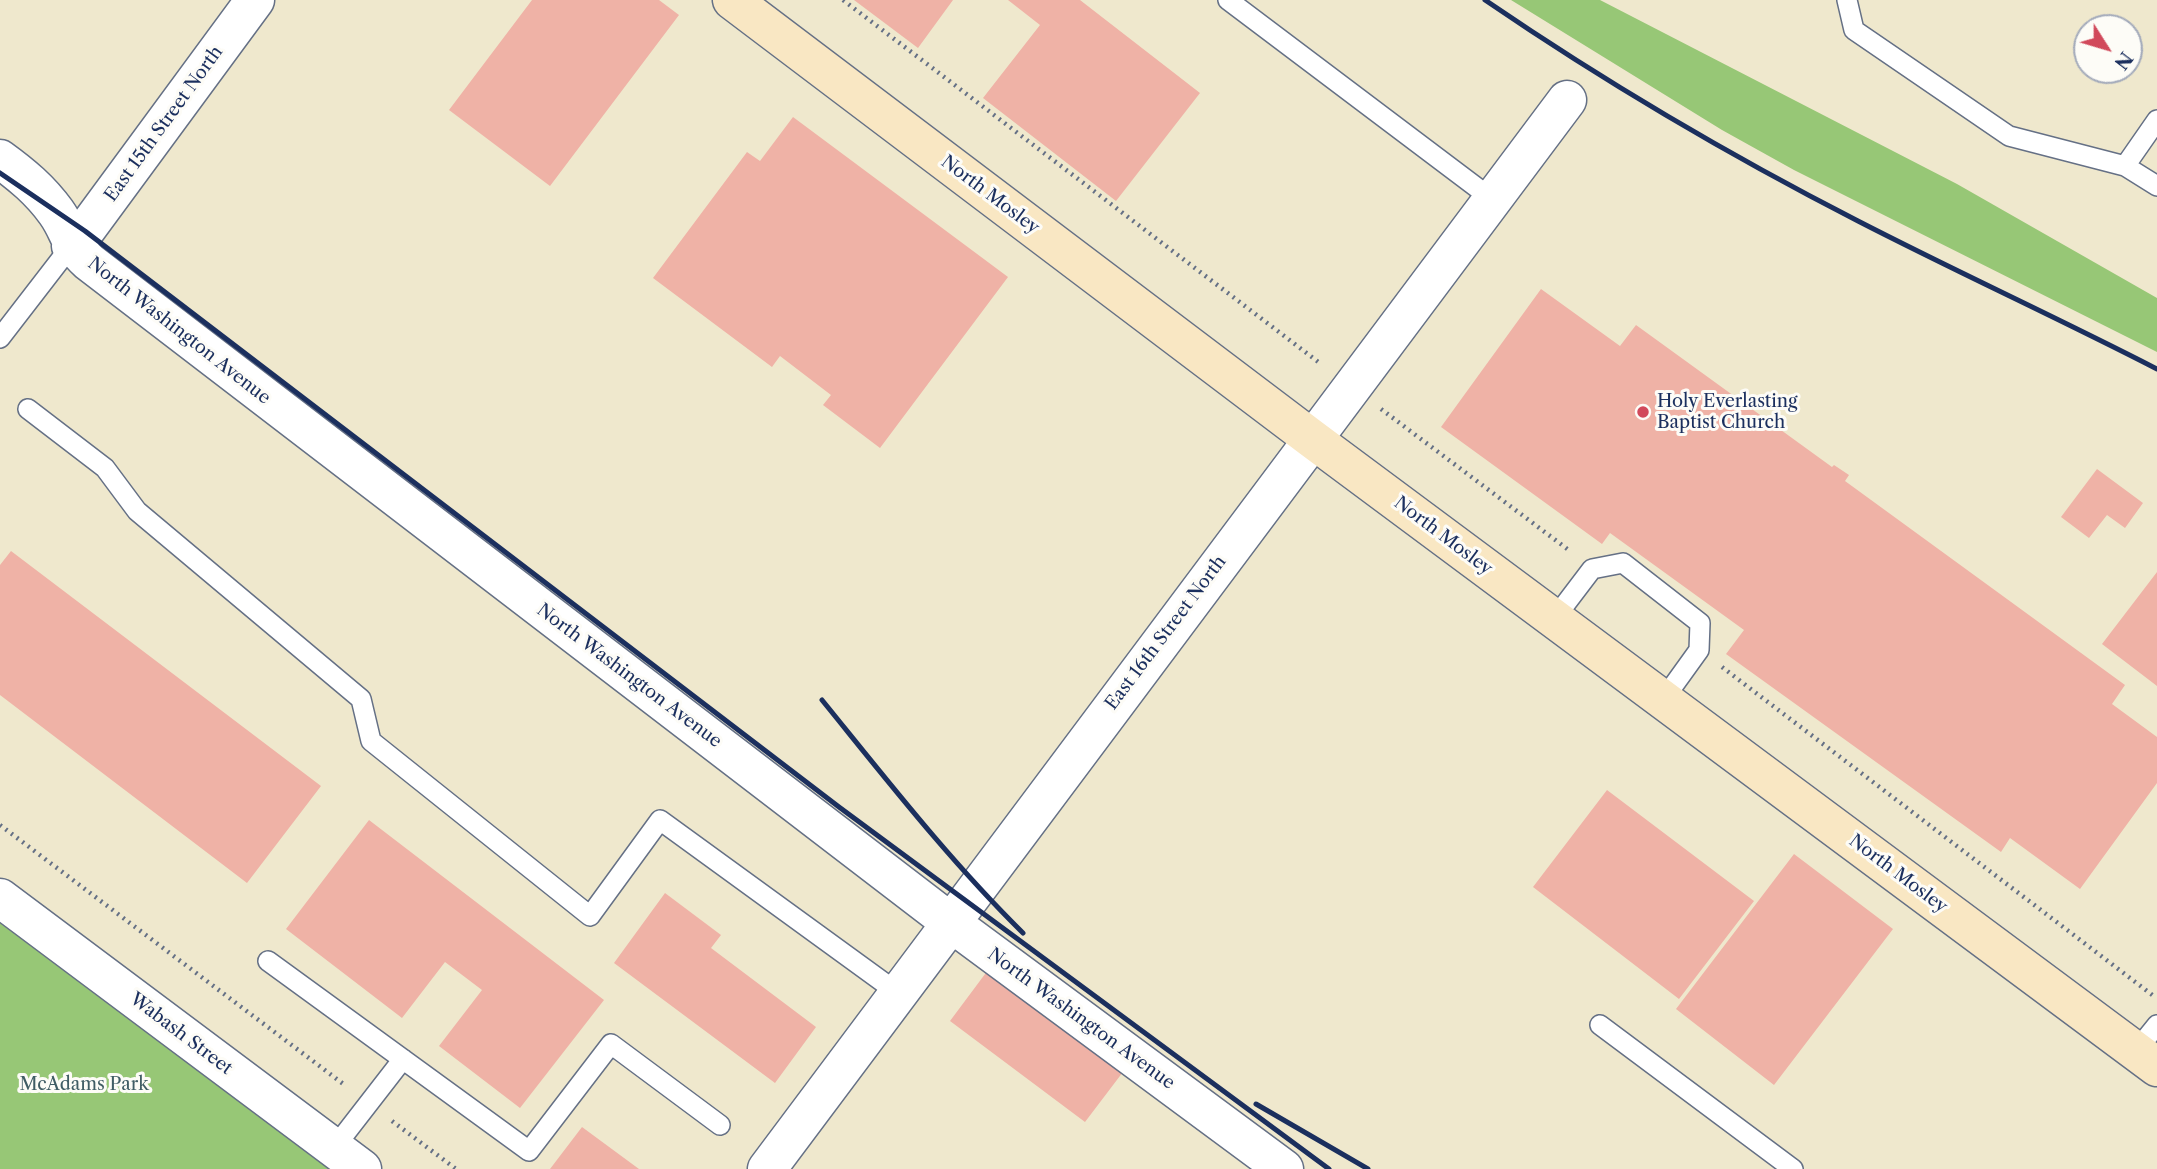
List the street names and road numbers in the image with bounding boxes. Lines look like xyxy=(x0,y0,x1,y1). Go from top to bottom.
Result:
street label: East 15th Street North xyxy=(100,42,228,206)
street label: North Mosley xyxy=(937,151,1043,239)
street label: North Washington Avenue xyxy=(83,253,275,409)
street label: North Mosley xyxy=(1390,492,1496,580)
street label: East 16th Street North xyxy=(1101,552,1231,714)
street label: North Washington Avenue xyxy=(532,599,726,753)
street label: North Mosley xyxy=(1845,830,1951,918)
street label: North Washington Avenue xyxy=(983,944,1179,1094)
street label: Wabash Street xyxy=(125,988,237,1080)

